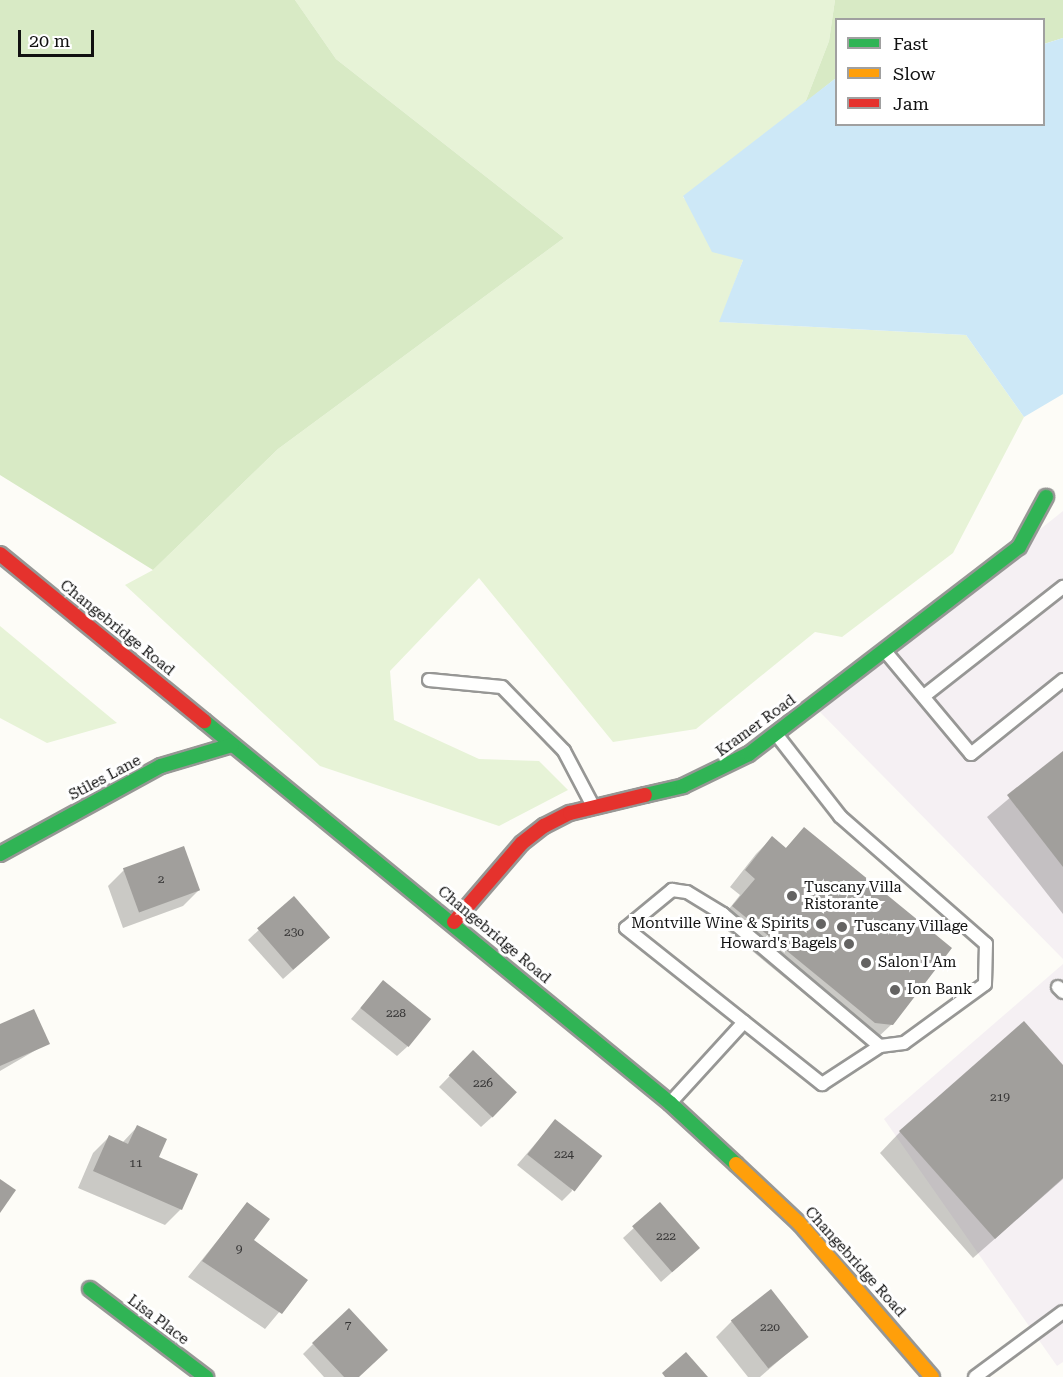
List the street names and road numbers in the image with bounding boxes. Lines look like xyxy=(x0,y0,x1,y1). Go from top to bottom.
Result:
street label: Changebridge Road xyxy=(56,576,178,680)
street label: Kramer Road xyxy=(713,691,799,761)
street label: Stiles Lane xyxy=(66,752,144,804)
street label: Changebridge Road xyxy=(434,883,554,987)
street label: Changebridge Road xyxy=(801,1203,909,1321)
street label: Lisa Place xyxy=(124,1291,192,1349)

